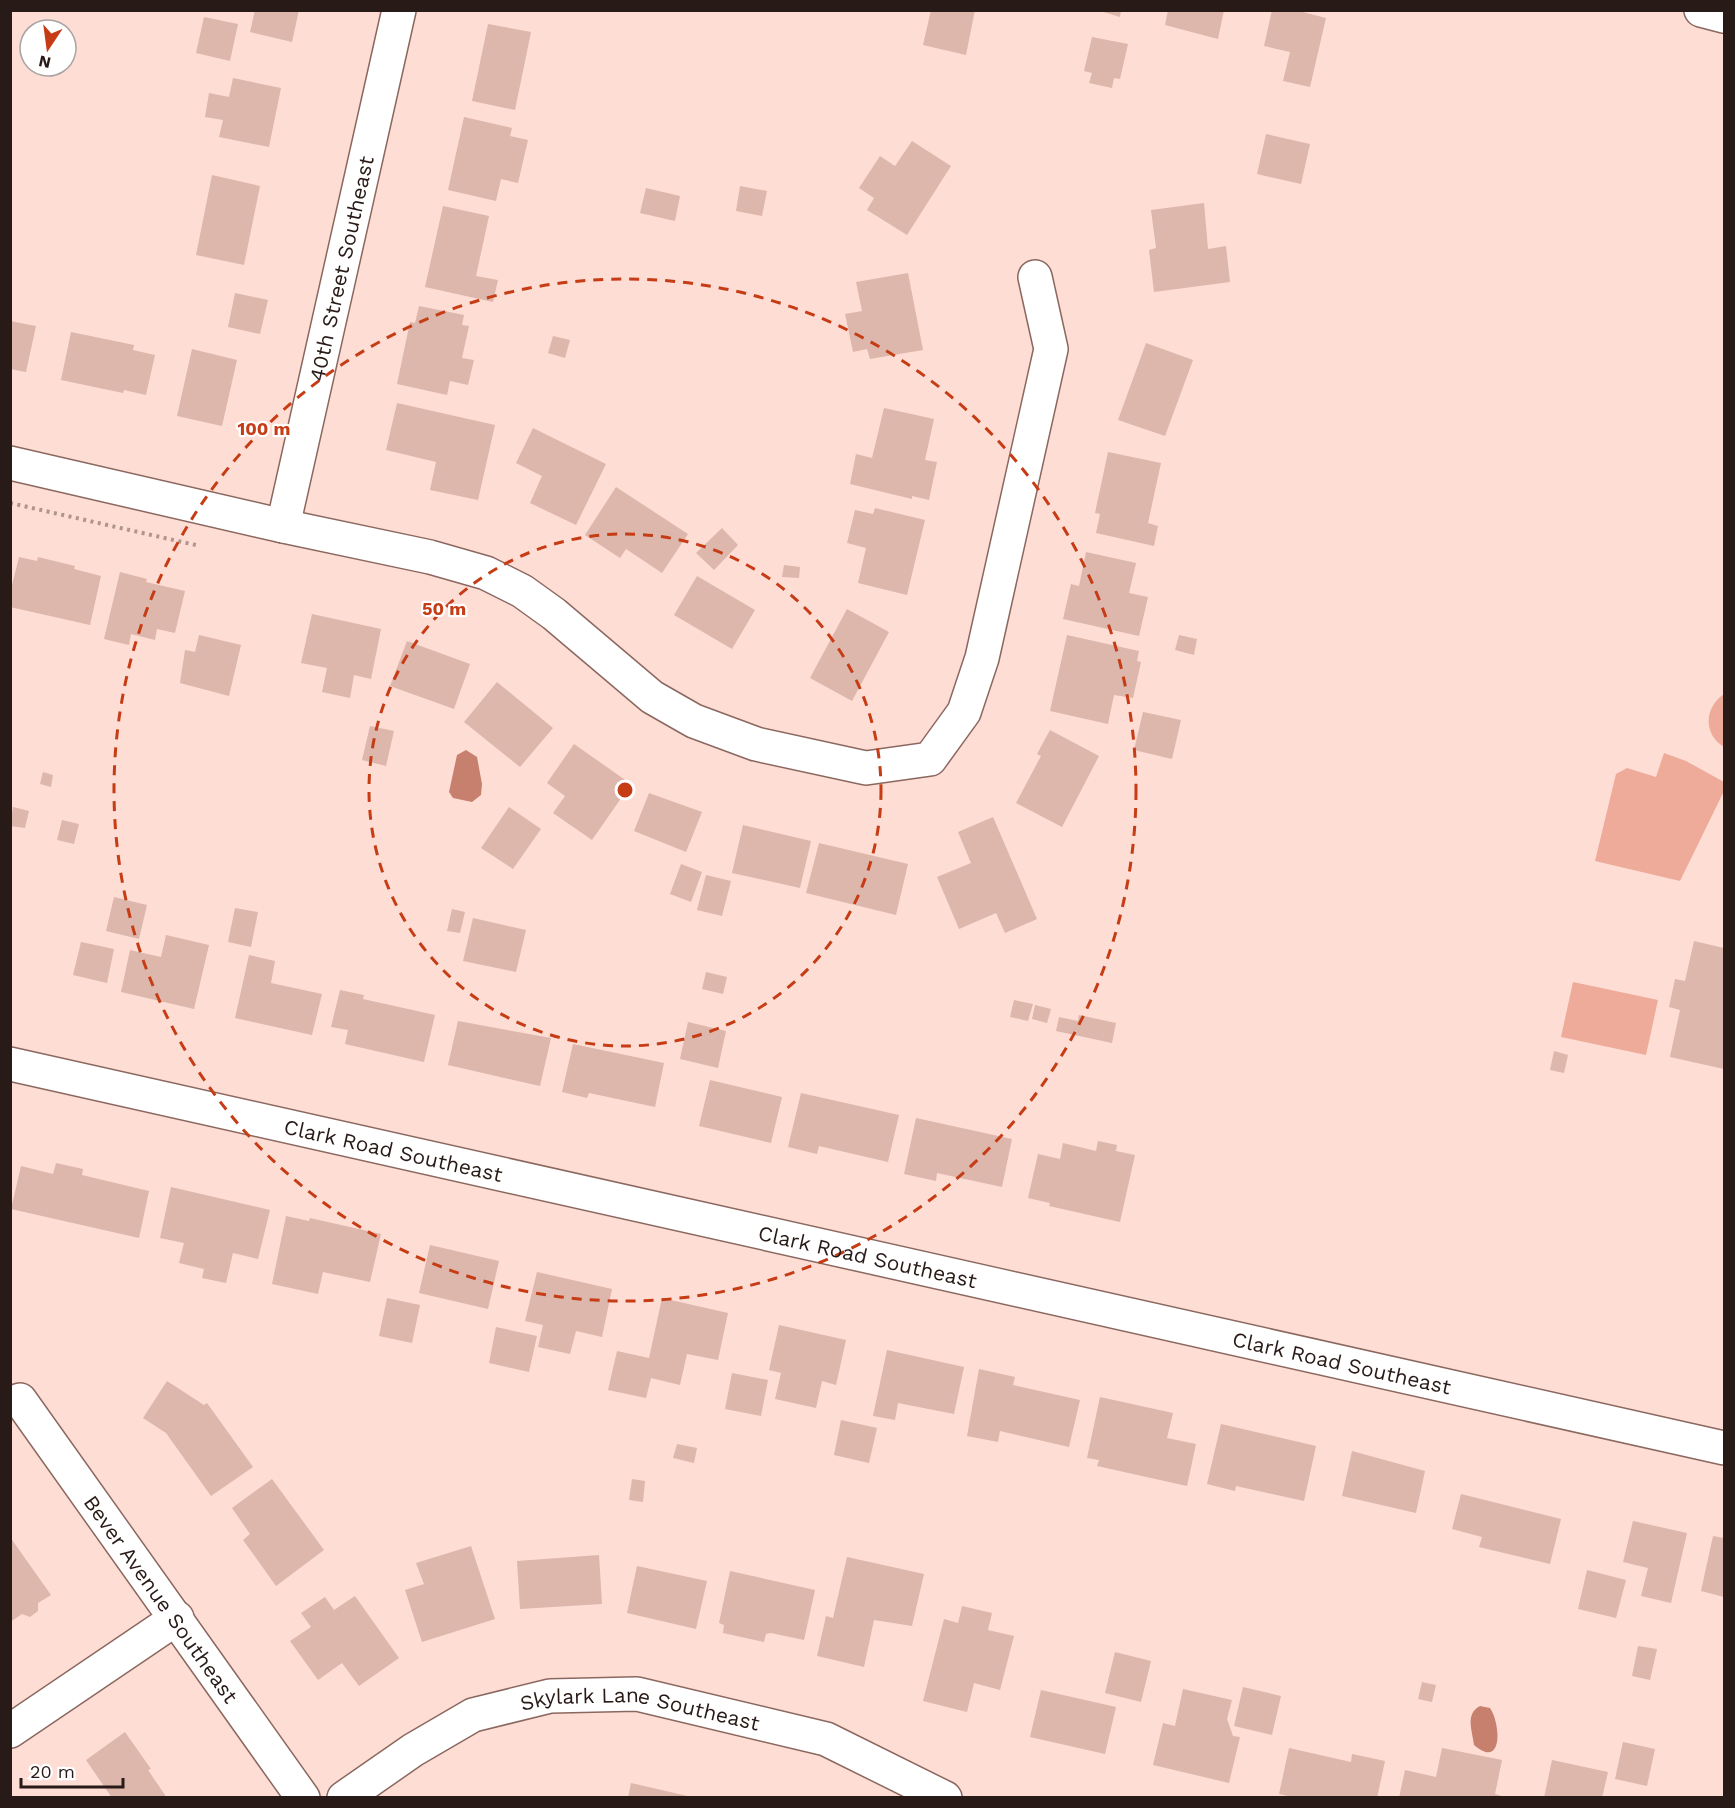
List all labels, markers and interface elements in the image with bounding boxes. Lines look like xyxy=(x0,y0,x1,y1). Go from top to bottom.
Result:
north arrow xyxy=(18,18,78,78)
text: N xyxy=(37,52,53,73)
street label: 40th Street Southeast xyxy=(303,153,378,383)
text: 100 m xyxy=(237,418,291,439)
text: 50 m xyxy=(422,598,466,619)
centre of rings xyxy=(615,780,635,800)
street label: Clark Road Southeast xyxy=(282,1113,505,1187)
street label: Clark Road Southeast xyxy=(756,1220,980,1293)
street label: Clark Road Southeast xyxy=(1230,1326,1454,1399)
street label: Bever Avenue Southeast xyxy=(79,1490,244,1708)
street label: Skylark Lane Southeast xyxy=(517,1681,762,1735)
scale bar xyxy=(21,1751,123,1789)
text: 20 m xyxy=(30,1761,75,1782)

